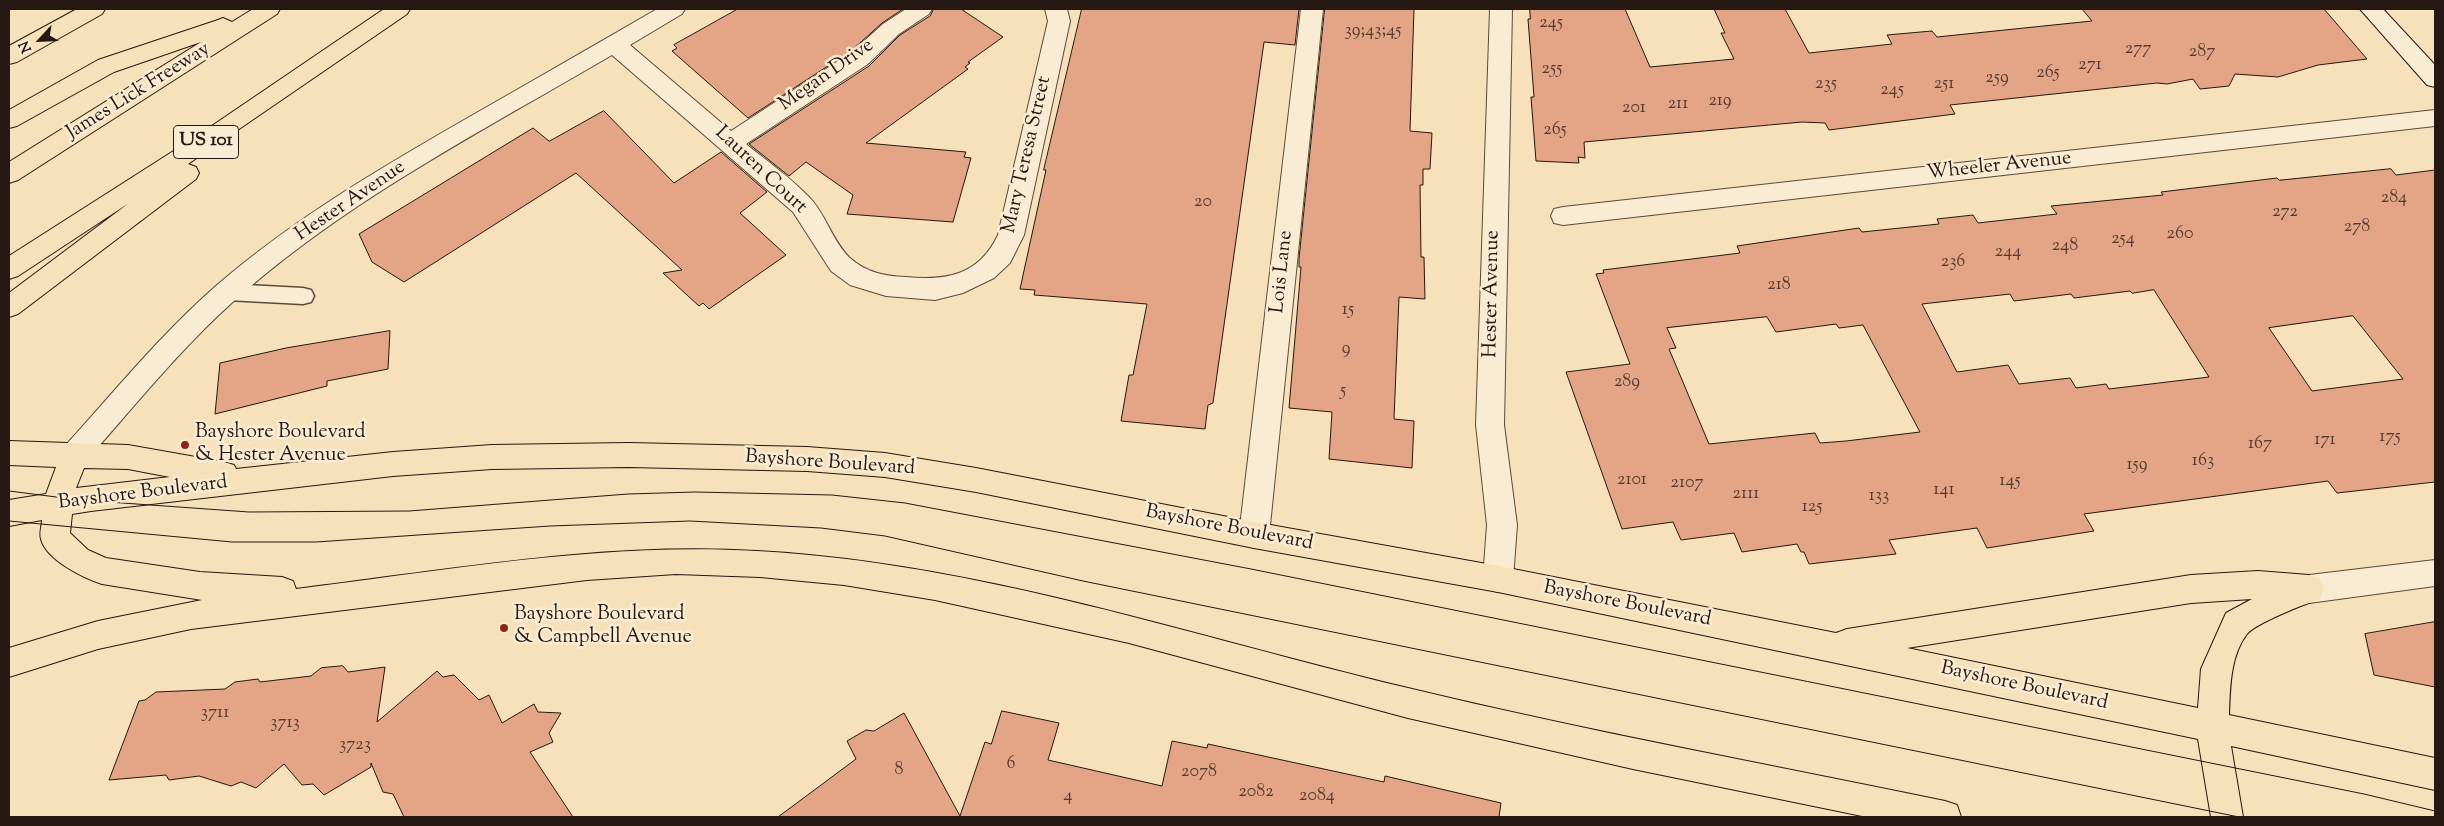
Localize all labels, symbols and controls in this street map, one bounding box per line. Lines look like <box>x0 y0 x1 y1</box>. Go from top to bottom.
house number: 245 <box>1539 13 1563 35</box>
north arrow <box>15 15 65 65</box>
house number: 39;43;45 <box>1345 21 1401 43</box>
street label: Megan Drive <box>775 34 879 118</box>
text: N <box>15 37 38 56</box>
street label: James Lick Freeway <box>63 38 215 146</box>
house number: 277 <box>2125 39 2151 61</box>
house number: 287 <box>2189 42 2215 64</box>
house number: 271 <box>2078 55 2102 77</box>
house number: 255 <box>1542 59 1562 81</box>
house number: 265 <box>2036 63 2060 85</box>
house number: 259 <box>1985 68 2009 90</box>
street label: Mary Teresa Street <box>998 74 1058 236</box>
house number: 235 <box>1815 74 1837 96</box>
house number: 251 <box>1934 74 1954 96</box>
house number: 245 <box>1880 80 1904 102</box>
house number: 219 <box>1708 91 1732 113</box>
house number: 211 <box>1668 94 1688 116</box>
house number: 201 <box>1622 98 1646 120</box>
house number: 265 <box>1543 120 1567 142</box>
street label: Lauren Court <box>709 122 811 220</box>
road number: US 101 <box>174 125 238 158</box>
street label: Wheeler Avenue <box>1925 147 2073 187</box>
street label: Hester Avenue <box>291 156 411 248</box>
house number: 284 <box>2381 188 2407 210</box>
house number: 20 <box>1194 192 1212 214</box>
house number: 272 <box>2272 202 2298 224</box>
house number: 278 <box>2344 217 2370 239</box>
house number: 260 <box>2167 224 2193 246</box>
street label: Lois Lane <box>1267 229 1299 315</box>
house number: 254 <box>2111 229 2135 251</box>
street label: Hester Avenue <box>1480 230 1506 358</box>
house number: 248 <box>2052 236 2078 258</box>
house number: 244 <box>1995 242 2021 264</box>
house number: 236 <box>1941 252 1965 274</box>
house number: 218 <box>1767 275 1791 297</box>
house number: 15 <box>1342 300 1354 322</box>
house number: 9 <box>1342 339 1350 361</box>
house number: 289 <box>1614 372 1640 394</box>
house number: 5 <box>1340 381 1346 403</box>
place label: Bayshore Boulevard & Hester Avenue <box>195 422 366 469</box>
house number: 175 <box>2379 427 2401 449</box>
house number: 171 <box>2314 430 2336 452</box>
house number: 167 <box>2248 434 2272 456</box>
marker: Bayshore Boulevard & Hester Avenue <box>179 439 191 451</box>
street label: Bayshore Boulevard <box>744 446 916 482</box>
house number: 163 <box>2192 451 2214 473</box>
house number: 159 <box>2126 455 2148 477</box>
house number: 2101 <box>1617 470 1647 492</box>
house number: 145 <box>1999 471 2021 493</box>
street label: Bayshore Boulevard <box>57 472 229 516</box>
house number: 2107 <box>1671 473 1703 495</box>
house number: 141 <box>1933 480 1955 502</box>
house number: 2111 <box>1733 484 1759 506</box>
house number: 133 <box>1869 486 1889 508</box>
house number: 125 <box>1802 497 1822 519</box>
street label: Bayshore Boulevard <box>1143 501 1315 557</box>
street label: Bayshore Boulevard <box>1541 577 1713 633</box>
place label: Bayshore Boulevard & Campbell Avenue <box>514 604 692 651</box>
marker: Bayshore Boulevard & Campbell Avenue <box>498 622 510 634</box>
street label: Bayshore Boulevard <box>1938 658 2110 716</box>
house number: 3711 <box>201 703 229 725</box>
house number: 3713 <box>270 713 300 735</box>
house number: 3723 <box>339 735 371 757</box>
house number: 6 <box>1007 754 1015 776</box>
house number: 8 <box>895 760 903 782</box>
house number: 2078 <box>1181 762 1217 784</box>
house number: 2082 <box>1238 782 1274 804</box>
house number: 4 <box>1063 786 1073 808</box>
house number: 2084 <box>1299 786 1335 808</box>

